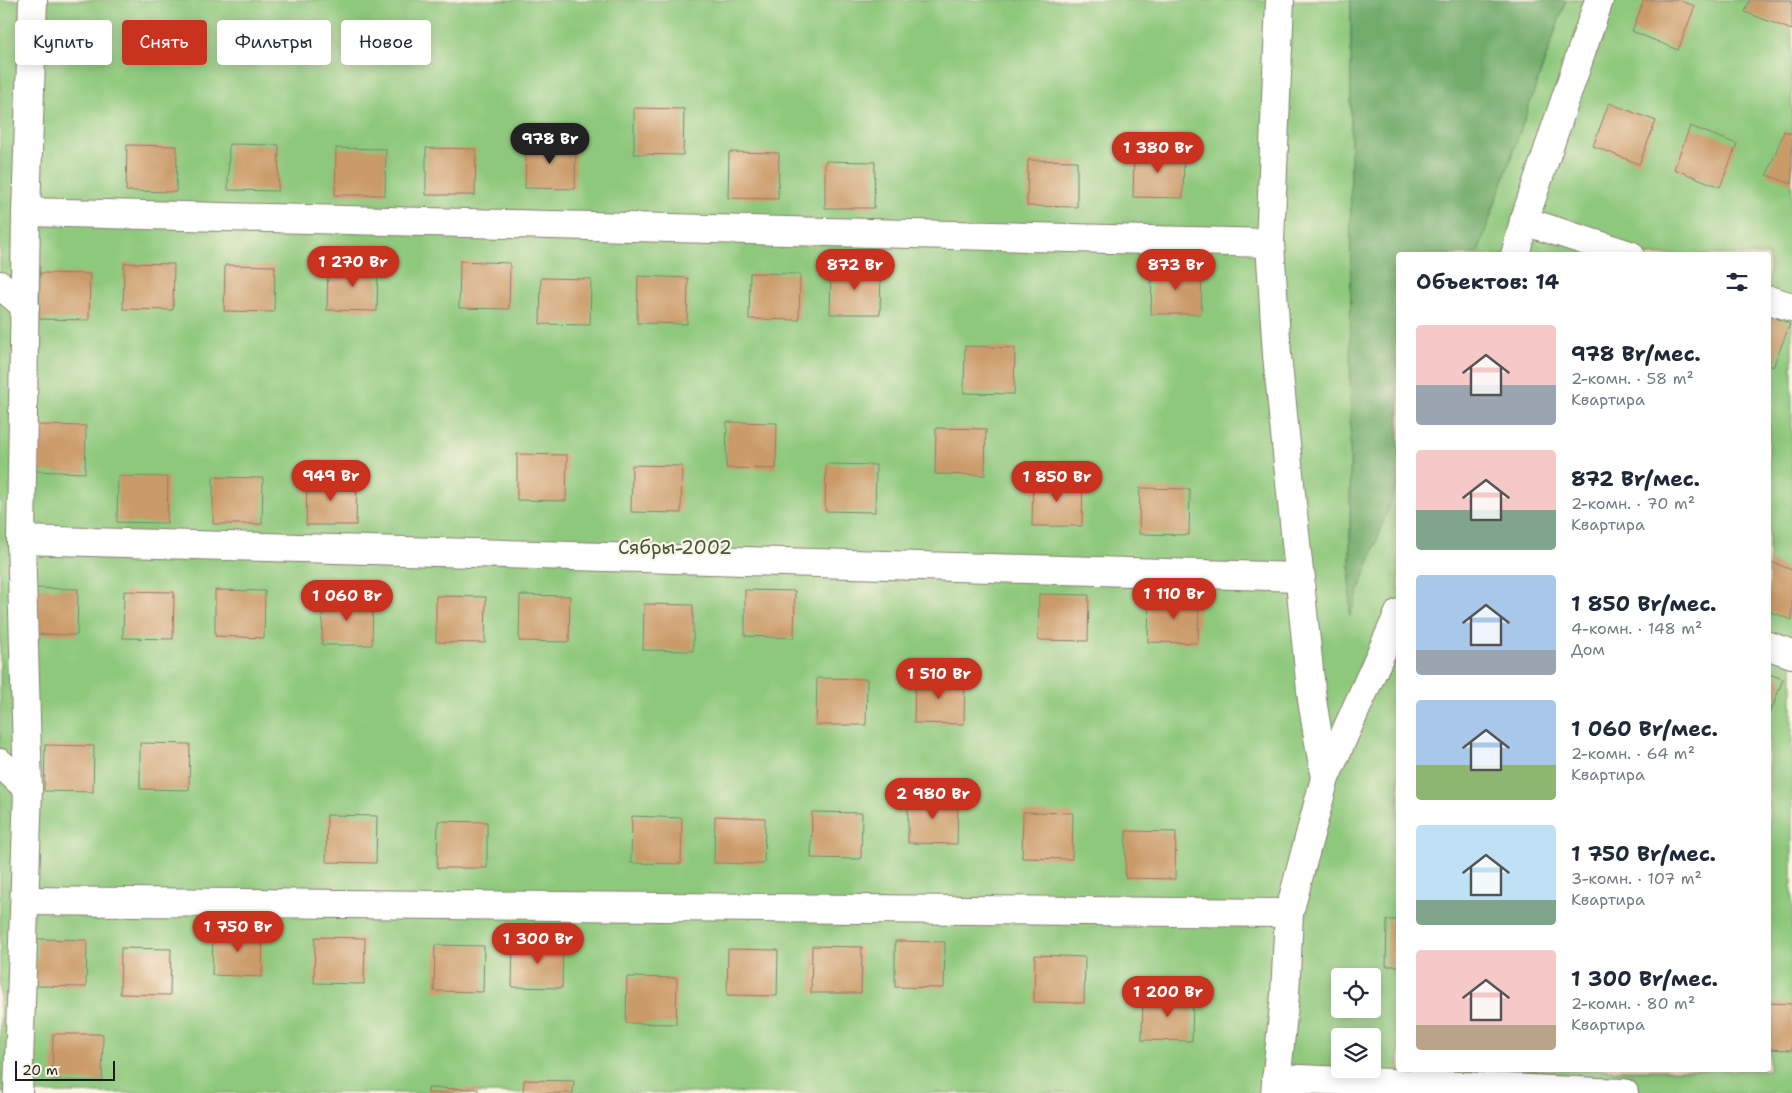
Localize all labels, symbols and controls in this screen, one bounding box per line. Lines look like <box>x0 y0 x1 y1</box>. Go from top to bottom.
chip: Купить <box>15 20 112 65</box>
chip: Снять <box>122 20 207 65</box>
chip: Фильтры <box>217 20 331 65</box>
chip: Новое <box>341 20 431 65</box>
pin: 978 Br <box>509 122 591 165</box>
text: 978 Br <box>521 128 579 149</box>
pin: 1 380 Br <box>1106 132 1210 174</box>
text: 1 380 Br <box>1123 137 1193 158</box>
pin: 1 270 Br <box>301 246 405 288</box>
pin: 872 Br <box>814 248 896 291</box>
pin: 873 Br <box>1135 248 1217 291</box>
text: 1 270 Br <box>318 251 388 272</box>
text: 872 Br <box>827 254 883 275</box>
text: 873 Br <box>1148 254 1204 275</box>
text: Объектов: 14 <box>1416 268 1559 296</box>
icon: filters <box>1723 268 1751 296</box>
text: 978 Br/мес. <box>1571 340 1701 368</box>
icon: home <box>1456 345 1516 405</box>
text: 2-комн. · 58 m² <box>1571 368 1694 389</box>
text: Квартира <box>1571 389 1645 410</box>
pin: 949 Br <box>290 460 372 502</box>
pin: 1 850 Br <box>1005 460 1109 503</box>
text: 949 Br <box>302 465 360 486</box>
text: 872 Br/мес. <box>1571 465 1700 493</box>
text: 1 850 Br <box>1022 466 1092 487</box>
icon: home <box>1456 470 1516 530</box>
text: 2-комн. · 70 m² <box>1571 493 1695 514</box>
text: Квартира <box>1571 514 1645 535</box>
park label: Сябры-2002 <box>618 535 732 560</box>
pin: 1 110 Br <box>1122 578 1226 620</box>
pin: 1 060 Br <box>295 580 399 622</box>
text: 1 110 Br <box>1143 583 1205 604</box>
text: 1 060 Br <box>312 585 382 606</box>
text: 1 850 Br/мес. <box>1571 590 1717 618</box>
icon: home <box>1456 595 1516 655</box>
text: 4-комн. · 148 m² <box>1571 618 1702 639</box>
text: Дом <box>1571 639 1605 660</box>
pin: 1 510 Br <box>887 658 991 700</box>
text: 1 510 Br <box>907 663 971 684</box>
text: 1 060 Br/мес. <box>1571 715 1718 743</box>
icon: home <box>1456 720 1516 780</box>
text: 2-комн. · 64 m² <box>1571 743 1695 764</box>
text: Квартира <box>1571 764 1645 785</box>
pin: 2 980 Br <box>881 778 985 820</box>
text: 2 980 Br <box>896 783 970 804</box>
text: 1 750 Br/мес. <box>1571 840 1716 868</box>
icon: home <box>1456 845 1516 905</box>
text: 3-комн. · 107 m² <box>1571 868 1702 889</box>
text: Квартира <box>1571 889 1645 910</box>
pin: 1 750 Br <box>186 910 290 953</box>
text: 1 750 Br <box>204 916 272 937</box>
pin: 1 300 Br <box>486 922 590 965</box>
text: 1 300 Br <box>503 928 573 949</box>
text: 1 300 Br/мес. <box>1571 965 1718 993</box>
map controls <box>1331 968 1381 1078</box>
button: locate <box>1331 968 1381 1018</box>
icon: home <box>1456 970 1516 1030</box>
pin: 1 200 Br <box>1116 976 1220 1018</box>
text: 1 200 Br <box>1133 981 1203 1002</box>
text: 2-комн. · 80 m² <box>1571 993 1695 1014</box>
text: Квартира <box>1571 1014 1645 1035</box>
button: layers <box>1331 1028 1381 1078</box>
scale bar <box>15 1058 115 1081</box>
text: 20 m <box>22 1061 58 1079</box>

